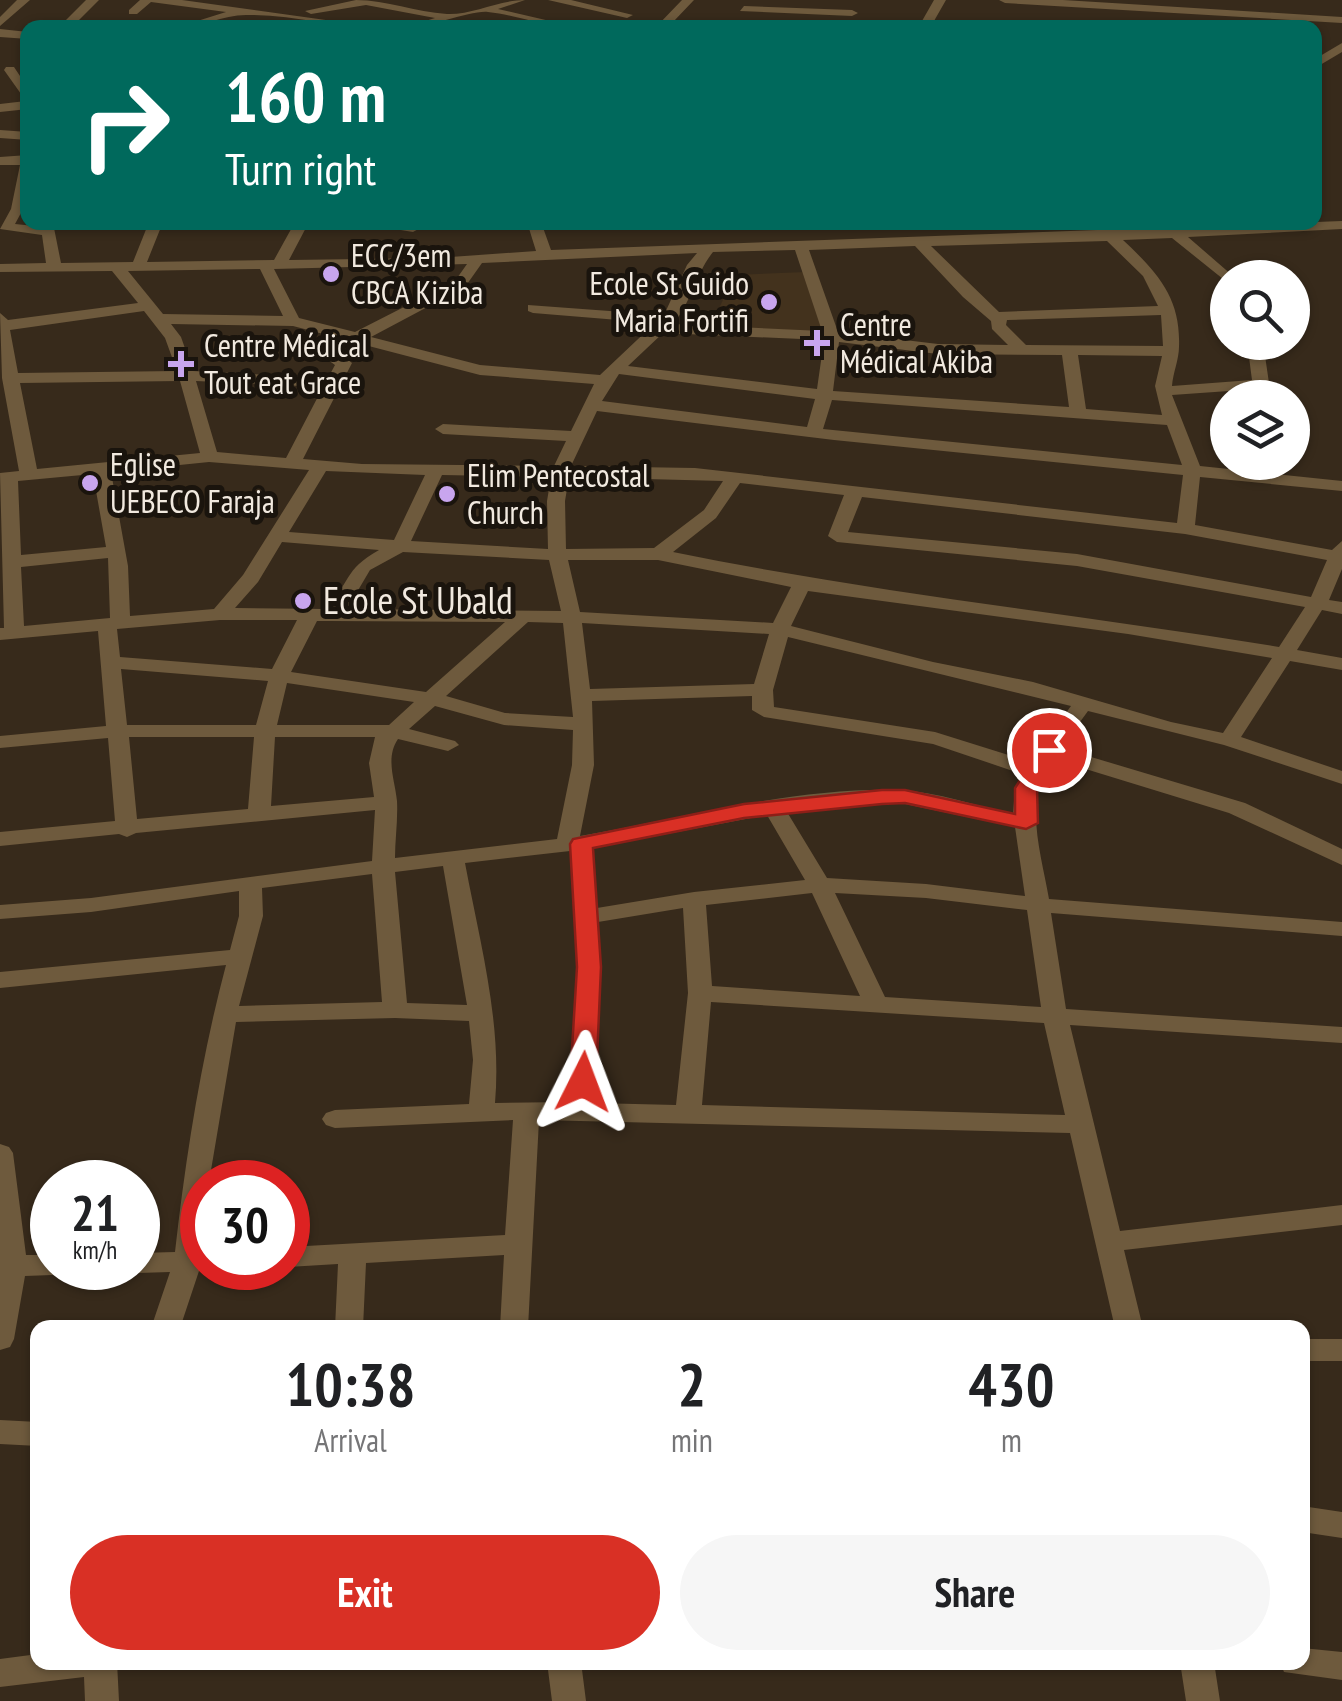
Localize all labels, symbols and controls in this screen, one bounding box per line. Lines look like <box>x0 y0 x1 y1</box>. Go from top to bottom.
text: 160 m <box>225 51 386 141</box>
icon: right <box>60 60 190 190</box>
text: Turn right <box>225 139 376 197</box>
place label: ECC/3em CBCA Kiziba <box>351 234 483 313</box>
map controls <box>1210 260 1310 480</box>
button: search <box>1210 260 1310 360</box>
place label: Ecole St Guido Maria Fortifi <box>590 262 749 341</box>
marker: ECC/3em CBCA Kiziba <box>320 263 342 285</box>
marker: Ecole St Guido Maria Fortifi <box>758 291 780 313</box>
place label: Centre Médical Akiba <box>840 303 993 382</box>
place label: Centre Médical Tout eat Grace <box>204 324 369 403</box>
marker: Centre Médical Akiba <box>804 330 830 356</box>
marker: Centre Médical Tout eat Grace <box>168 351 194 377</box>
button: layers <box>1210 380 1310 480</box>
place label: Eglise UEBECO Faraja <box>110 443 275 522</box>
place label: Elim Pentecostal Church <box>467 454 650 533</box>
marker: Eglise UEBECO Faraja <box>79 472 101 494</box>
marker: Elim Pentecostal Church <box>436 483 458 505</box>
place label: Ecole St Ubald <box>323 575 513 624</box>
marker: Ecole St Ubald <box>292 590 314 612</box>
pin <box>1007 708 1092 793</box>
icon: arrive <box>1022 723 1077 778</box>
position arrow <box>531 1030 635 1134</box>
speed limit sign: 30 <box>180 1160 310 1290</box>
text: 21 <box>71 1180 119 1245</box>
text: km/h <box>73 1234 117 1266</box>
text: 10:38 <box>286 1345 415 1423</box>
text: 2 <box>678 1345 706 1423</box>
text: 430 <box>968 1345 1054 1423</box>
text: Arrival <box>314 1419 387 1461</box>
text: min <box>671 1419 713 1461</box>
text: m <box>1001 1419 1022 1461</box>
button: Exit <box>70 1535 660 1650</box>
button: Share <box>680 1535 1270 1650</box>

